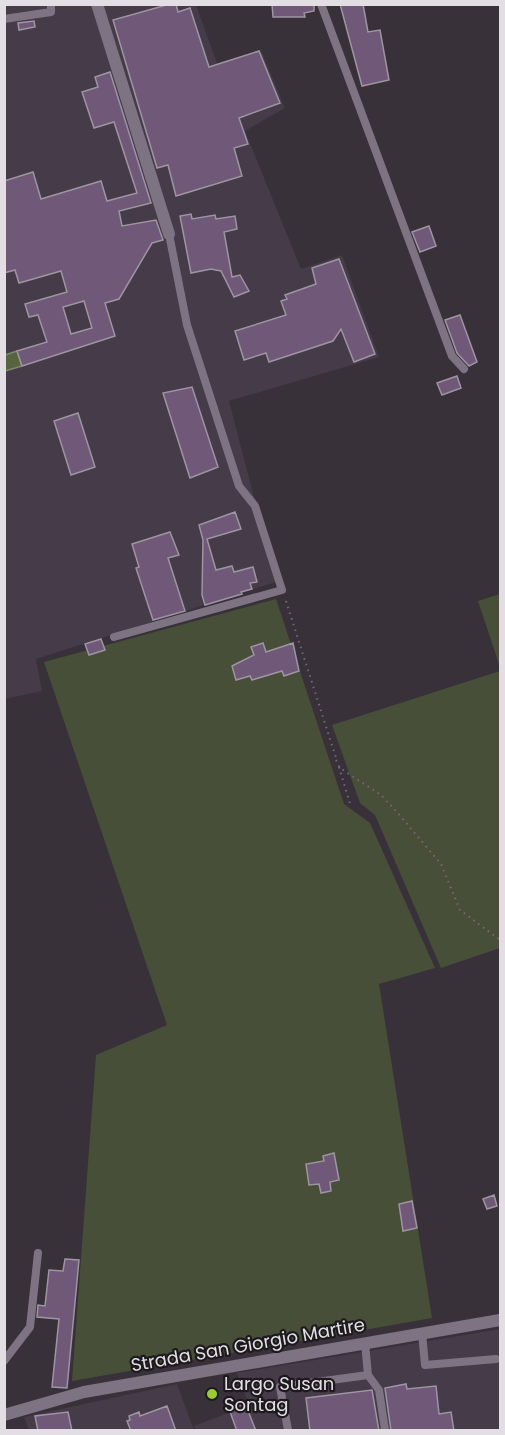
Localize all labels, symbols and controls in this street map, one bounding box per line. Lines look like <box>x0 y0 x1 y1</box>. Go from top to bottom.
street label: Strada San Giorgio Martire <box>129 1312 367 1377</box>
place label: Largo Susan Sontag <box>224 1371 334 1417</box>
marker: Largo Susan Sontag <box>205 1387 219 1401</box>

